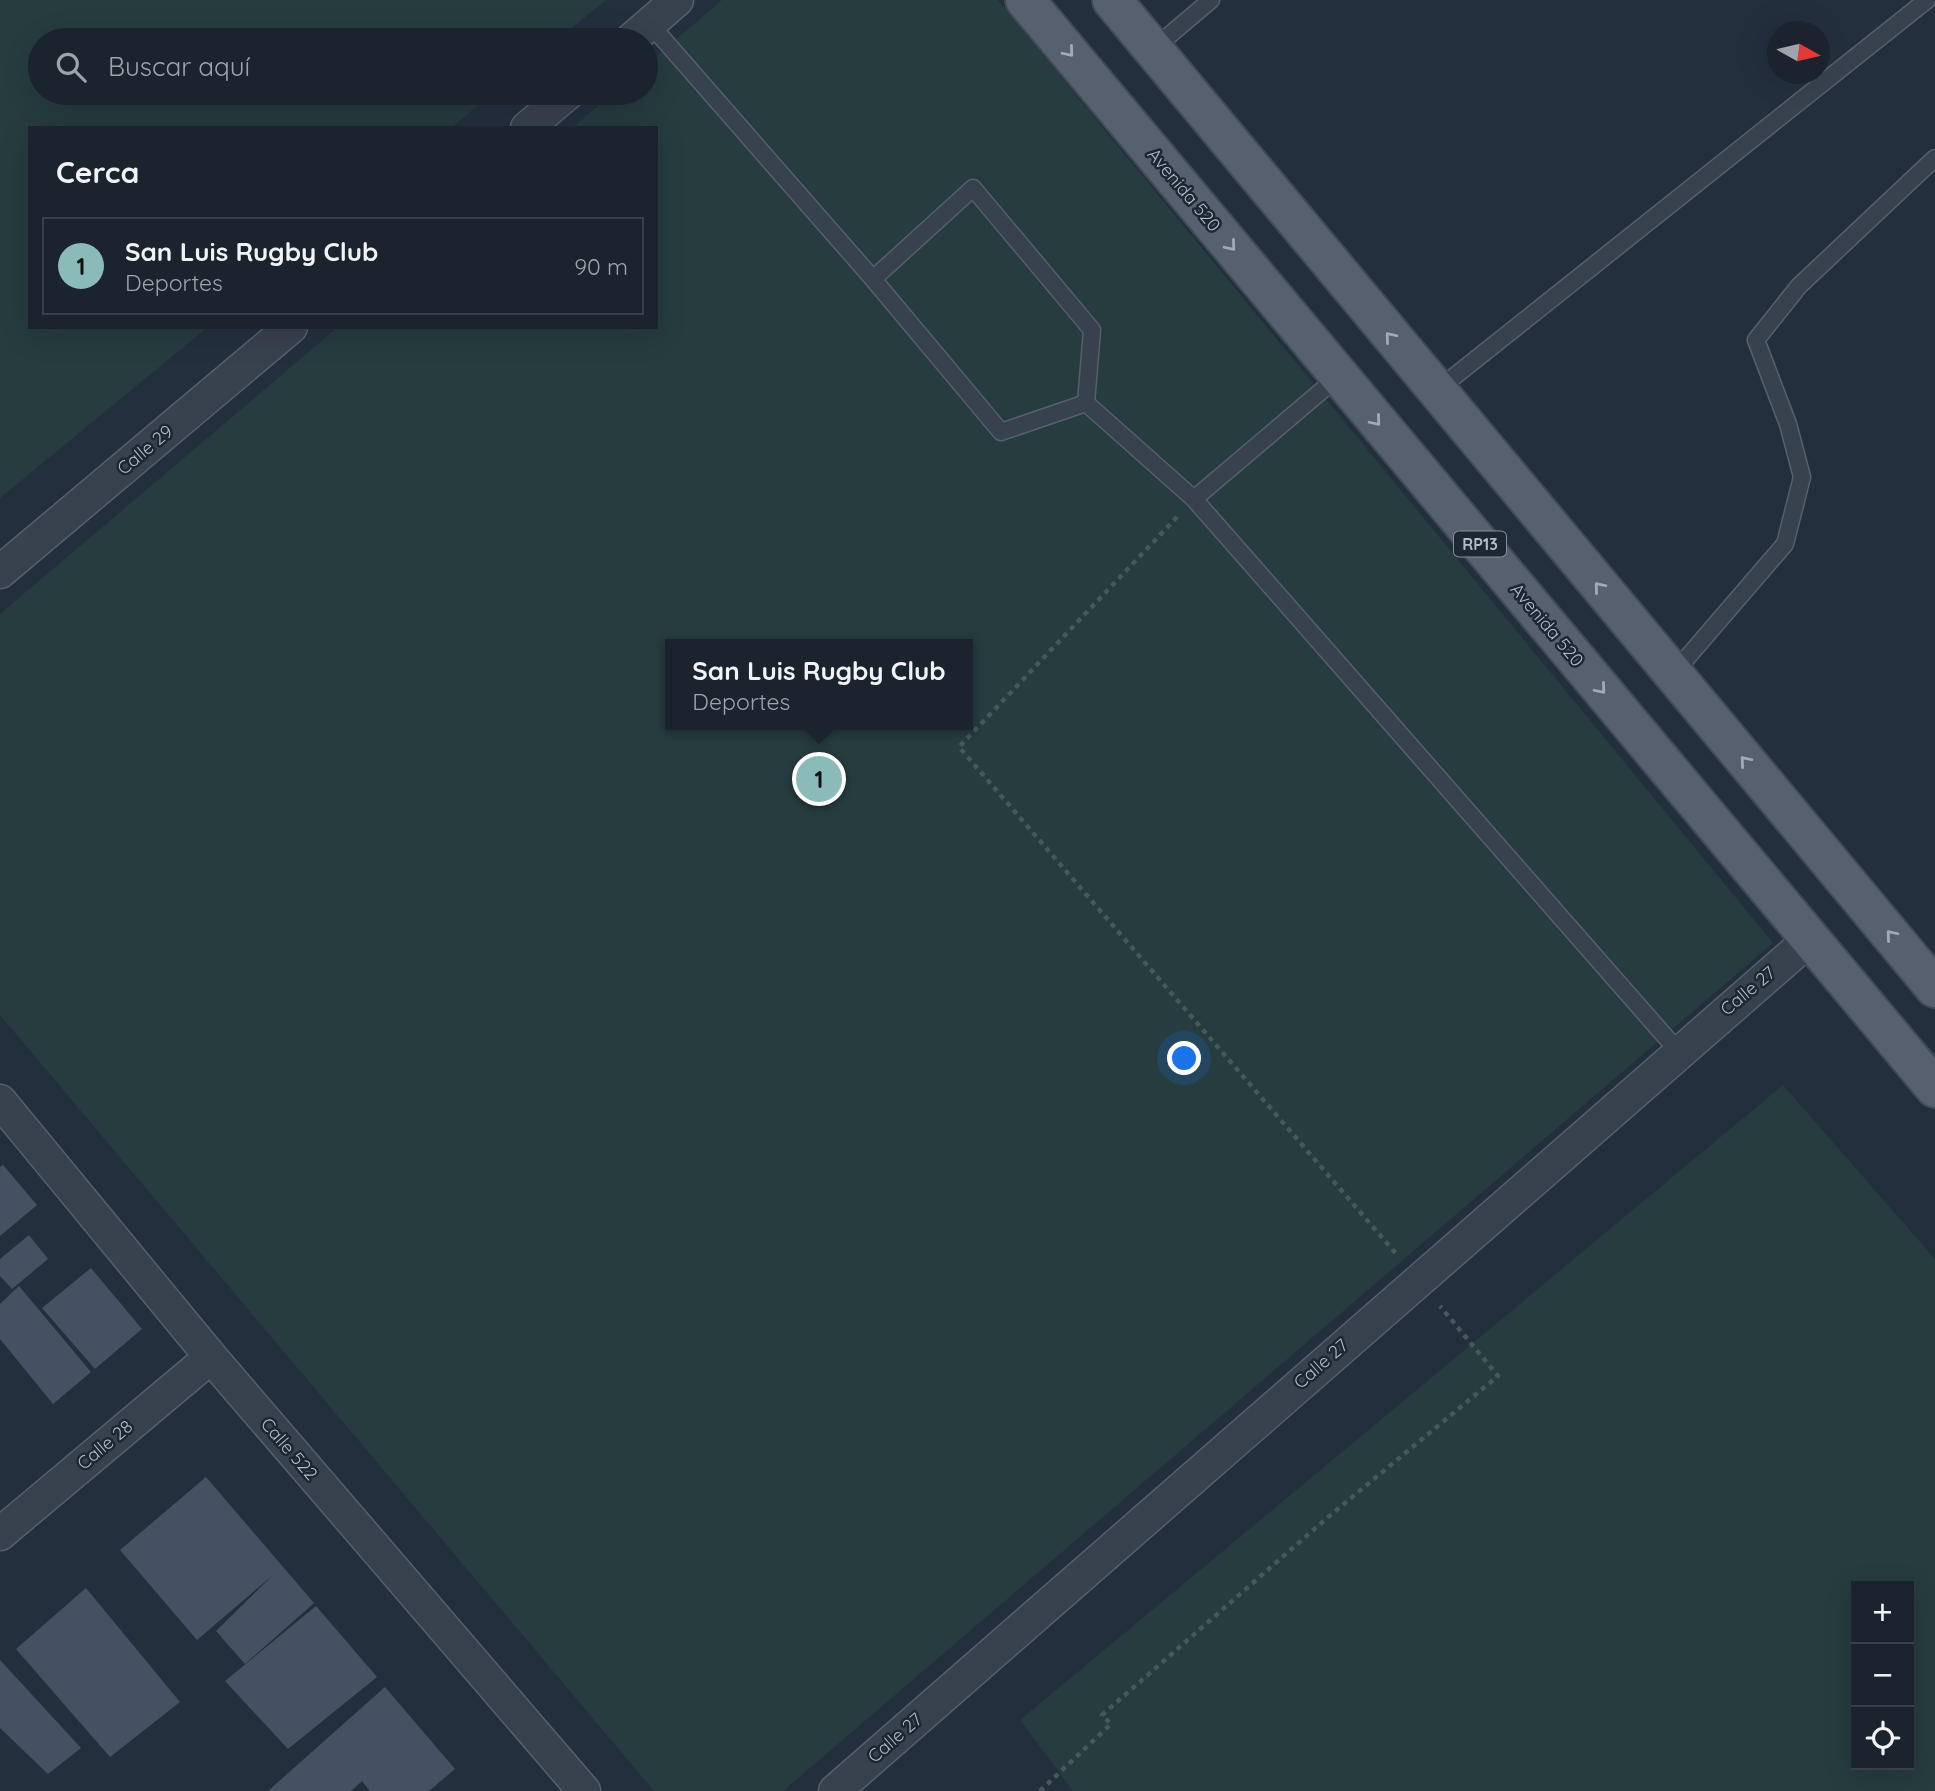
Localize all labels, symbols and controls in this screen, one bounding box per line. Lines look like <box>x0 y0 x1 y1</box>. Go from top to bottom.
north arrow <box>1767 21 1830 84</box>
search box <box>28 28 658 105</box>
one-way arrow <box>1061 44 1073 57</box>
icon: search <box>52 48 90 86</box>
text: Buscar aquí <box>108 50 250 83</box>
street label: Avenida 520 <box>1143 143 1226 236</box>
text: Cerca <box>56 153 139 191</box>
text: San Luis Rugby Club <box>125 235 378 268</box>
one-way arrow <box>1222 238 1235 250</box>
text: 1 <box>77 252 85 281</box>
text: 90 m <box>574 252 628 281</box>
text: Deportes <box>125 268 223 297</box>
one-way arrow <box>1386 332 1398 345</box>
one-way arrow <box>1368 412 1380 425</box>
street label: Calle 29 <box>112 420 177 480</box>
road number: RP13 <box>1454 531 1506 556</box>
street label: Avenida 520 <box>1506 578 1589 671</box>
one-way arrow <box>1595 582 1607 595</box>
popup <box>665 639 973 730</box>
text: San Luis Rugby Club <box>692 654 946 687</box>
one-way arrow <box>1593 681 1605 694</box>
text: Deportes <box>692 687 790 716</box>
pin: 1 <box>796 753 842 805</box>
one-way arrow <box>1741 756 1753 769</box>
one-way arrow <box>1887 931 1899 944</box>
street label: Calle 27 <box>1715 961 1780 1020</box>
your location <box>1167 1041 1201 1075</box>
street label: Calle 27 <box>1289 1334 1353 1394</box>
street label: Calle 522 <box>256 1413 323 1485</box>
street label: Calle 28 <box>72 1415 137 1474</box>
map controls <box>1851 1581 1914 1770</box>
button: + <box>1851 1581 1914 1644</box>
button: − <box>1851 1644 1914 1707</box>
button: locate <box>1851 1707 1914 1770</box>
street label: Calle 27 <box>863 1708 927 1768</box>

